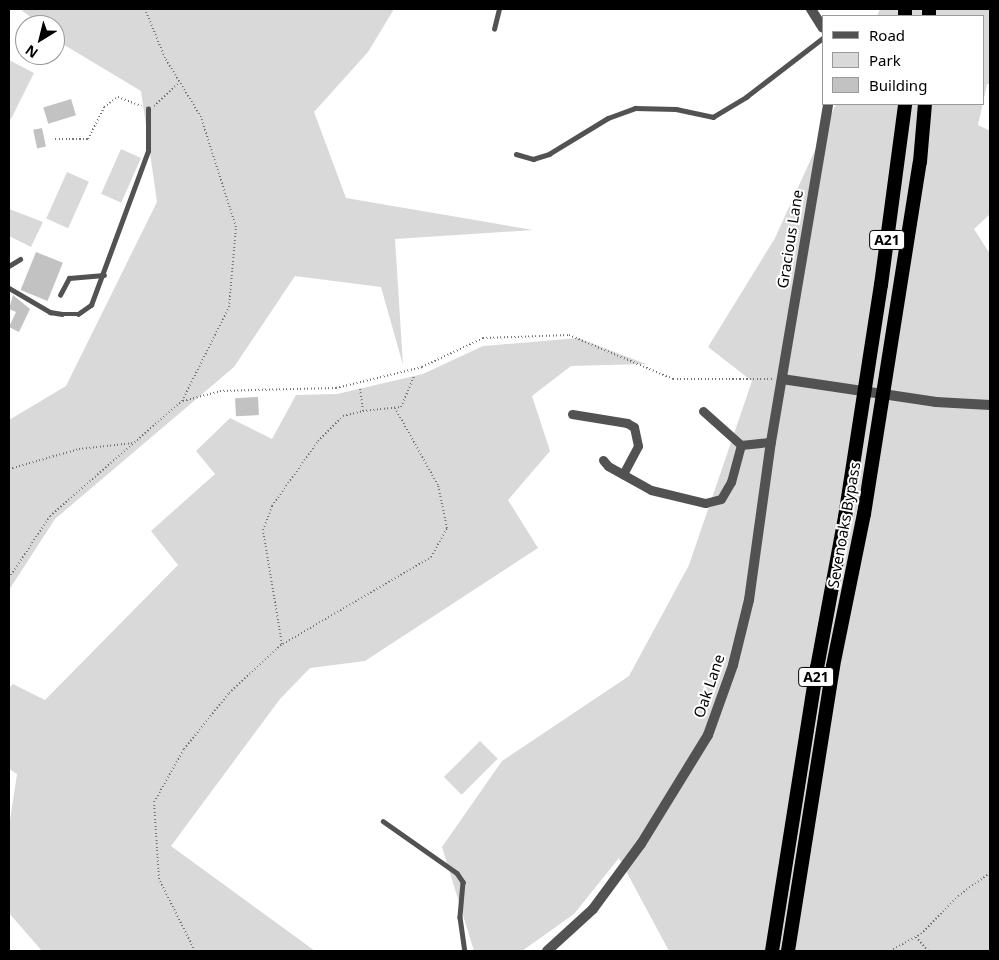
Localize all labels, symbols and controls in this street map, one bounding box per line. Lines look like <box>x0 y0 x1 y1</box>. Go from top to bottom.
north arrow <box>15 15 65 65</box>
legend <box>822 15 984 105</box>
text: Road <box>869 25 905 45</box>
text: N <box>21 41 42 63</box>
text: Park <box>869 50 901 70</box>
text: Building <box>869 75 927 95</box>
street label: Gracious Lane <box>773 188 807 290</box>
road number: A21 <box>868 228 906 252</box>
street label: Sevenoaks Bypass <box>824 461 864 589</box>
street label: Oak Lane <box>690 652 728 720</box>
road number: A21 <box>797 666 835 689</box>

